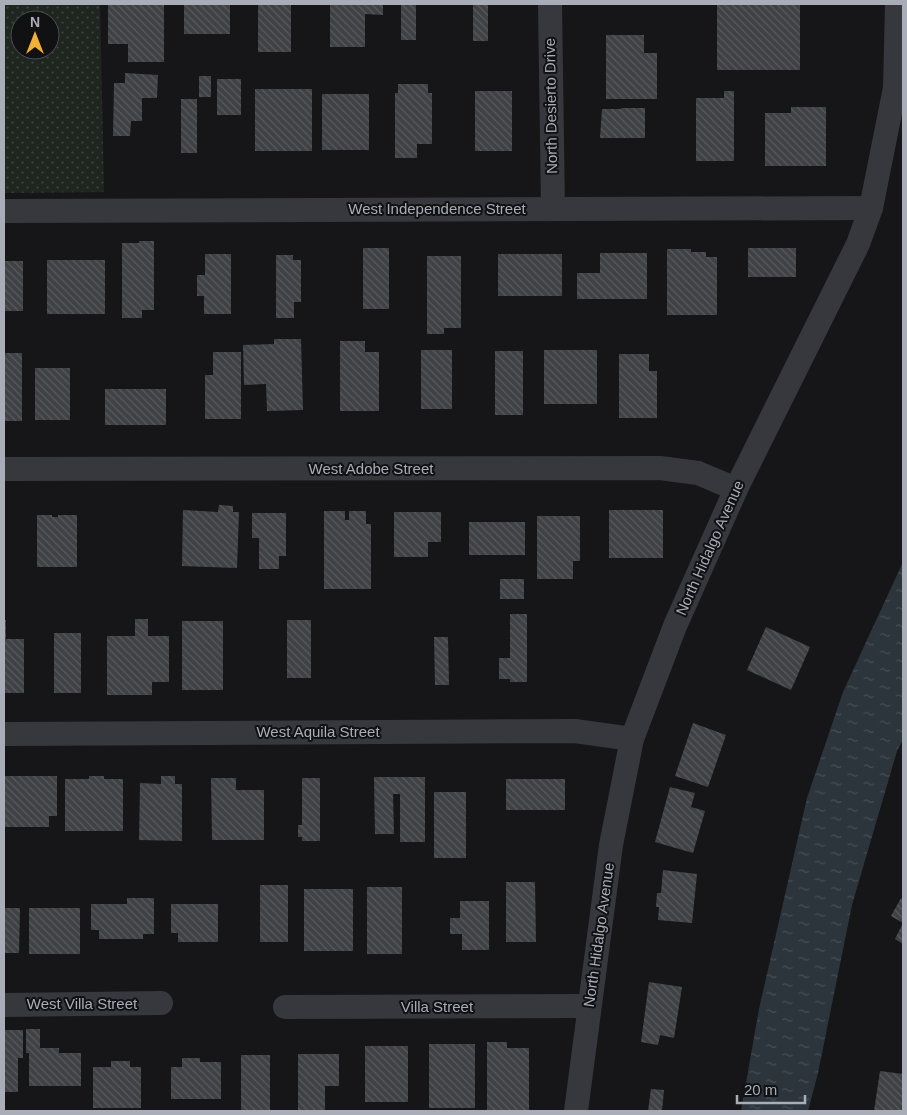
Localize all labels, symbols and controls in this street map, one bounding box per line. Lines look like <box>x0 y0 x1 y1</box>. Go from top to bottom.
north arrow <box>10 10 60 60</box>
text: N <box>30 14 40 30</box>
street label: North Desierto Drive <box>541 38 560 174</box>
street label: West Independence Street <box>348 200 527 217</box>
street label: West Adobe Street <box>309 460 434 477</box>
street label: North Hidalgo Avenue <box>672 478 747 618</box>
street label: West Aquila Street <box>256 723 380 740</box>
street label: North Hidalgo Avenue <box>580 862 617 1008</box>
street label: West Villa Street <box>27 995 138 1012</box>
street label: Villa Street <box>401 998 474 1015</box>
scale bar <box>737 1072 804 1104</box>
text: 20 m <box>744 1081 777 1098</box>

